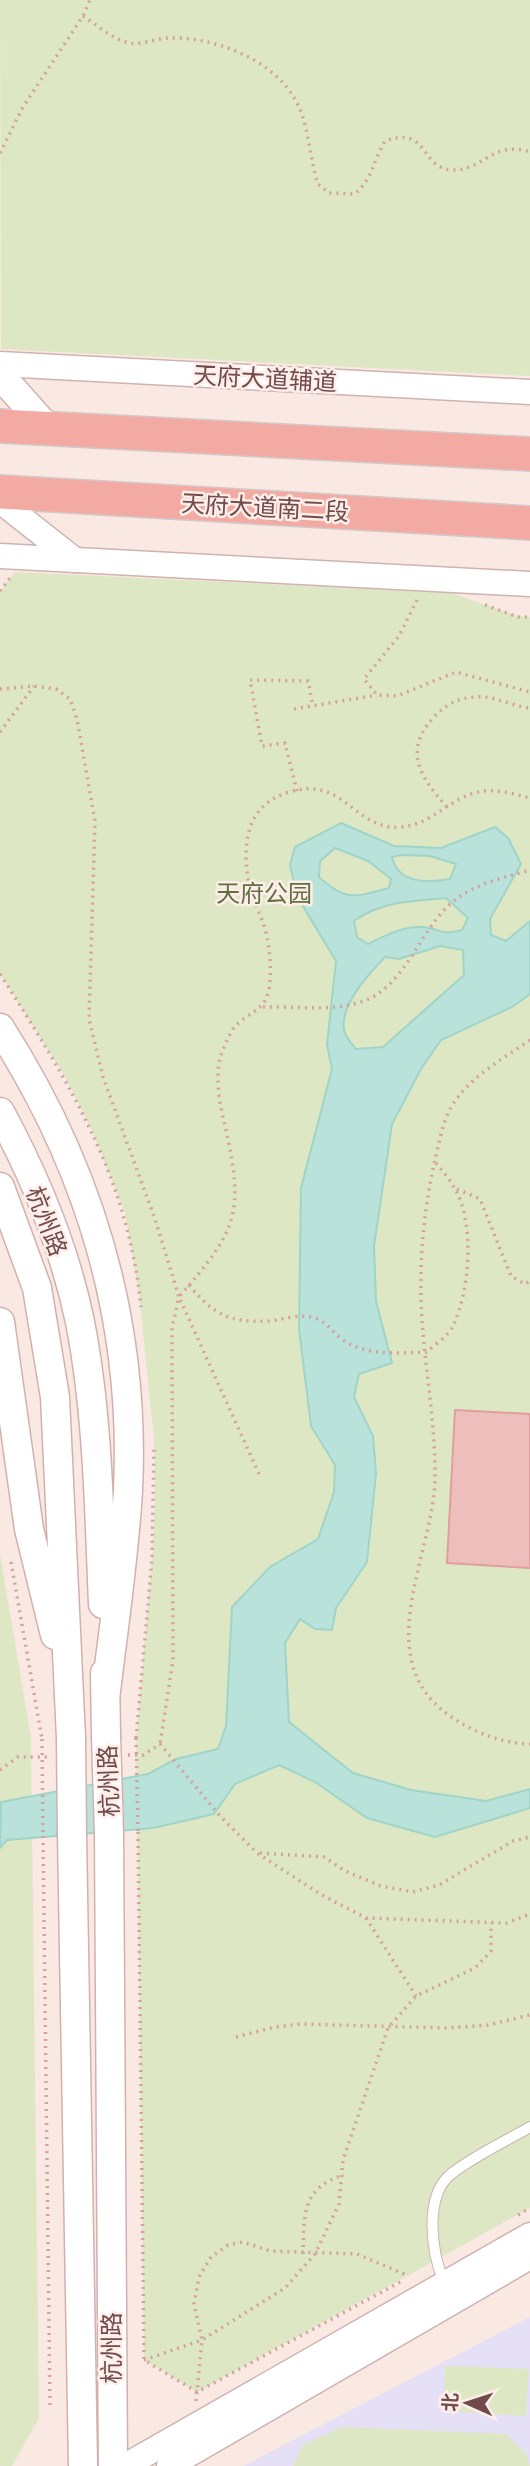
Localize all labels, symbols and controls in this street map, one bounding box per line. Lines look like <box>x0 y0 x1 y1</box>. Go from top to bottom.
street label: 天府大道辅道 <box>192 358 338 398</box>
street label: 天府大道南二段 <box>180 487 350 527</box>
park label: 天府公园 <box>216 877 312 909</box>
street label: 杭州路 <box>19 1182 75 1260</box>
street label: 杭州路 <box>91 1744 125 1818</box>
street label: 杭州路 <box>95 2312 127 2384</box>
north arrow <box>432 2368 502 2438</box>
text: 北 <box>438 2392 463 2412</box>

